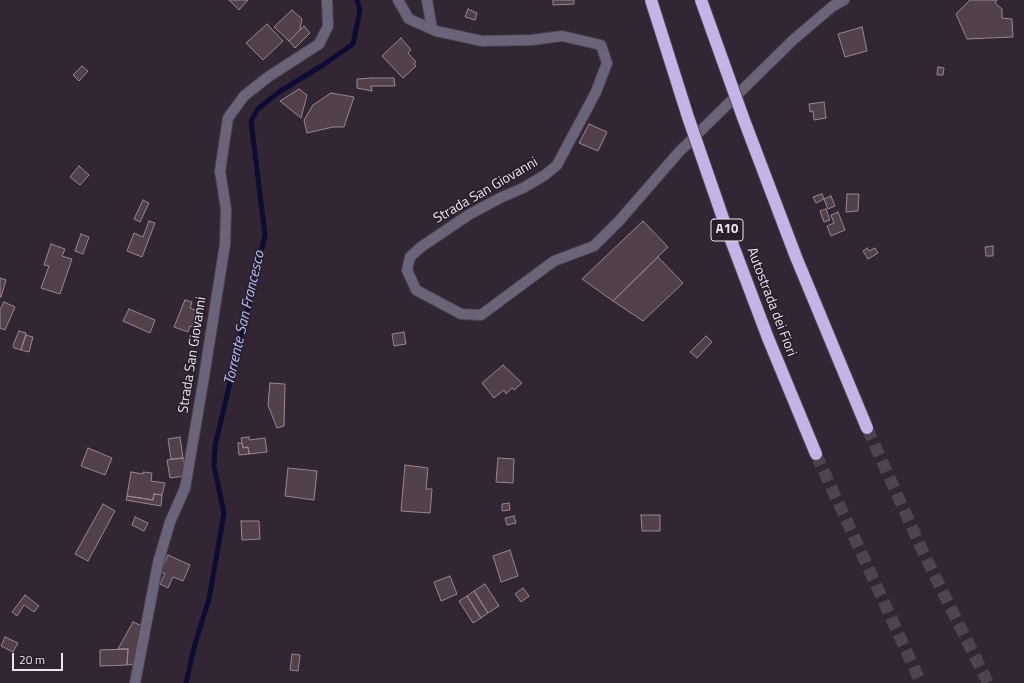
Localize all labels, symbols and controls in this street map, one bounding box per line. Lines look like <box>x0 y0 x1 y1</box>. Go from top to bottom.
street label: Strada San Giovanni <box>431 154 541 228</box>
road number: A10 <box>711 219 743 241</box>
street label: Autostrada dei Fiori <box>743 245 799 359</box>
water label: Torrente San Francesco <box>221 249 269 387</box>
street label: Strada San Giovanni <box>176 296 210 414</box>
scale bar <box>14 645 65 671</box>
text: 20 m <box>19 650 45 669</box>

